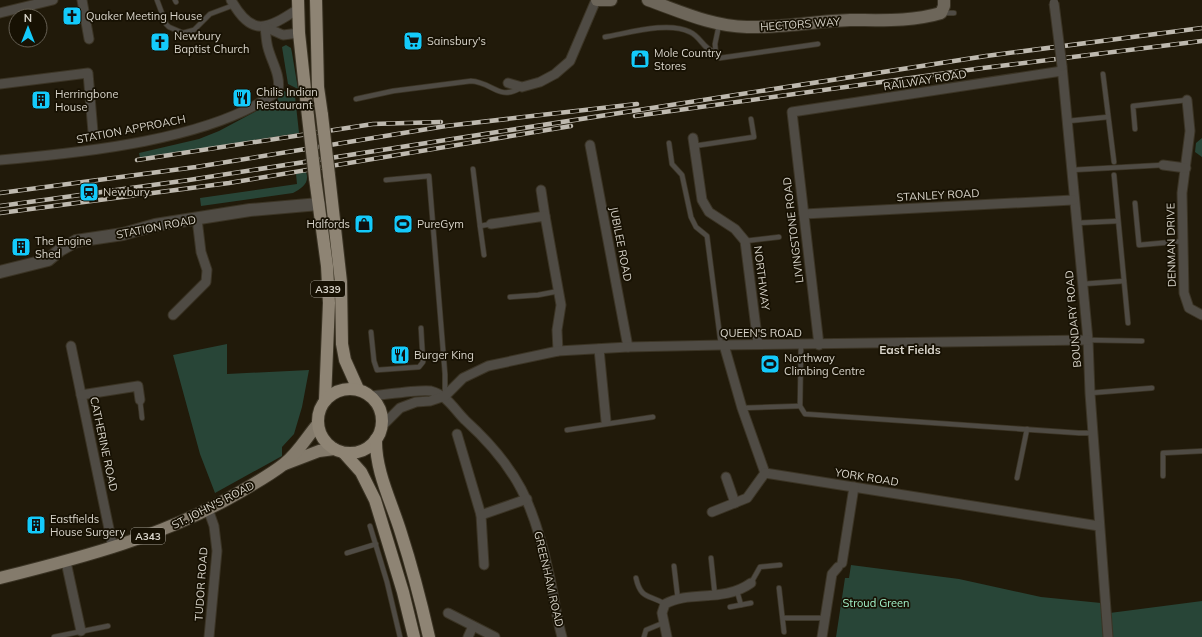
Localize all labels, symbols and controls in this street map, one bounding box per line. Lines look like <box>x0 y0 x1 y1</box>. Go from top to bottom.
church icon: Quaker Meeting House <box>61 5 83 27</box>
north arrow <box>8 8 48 48</box>
place label: Quaker Meeting House <box>86 9 202 23</box>
text: N <box>24 11 32 25</box>
street label: HECTORS WAY <box>760 14 841 34</box>
place label: Newbury Baptist Church <box>174 29 249 56</box>
supermarket icon: Sainsbury's <box>402 30 424 52</box>
church icon: Newbury Baptist Church <box>149 31 171 53</box>
place label: Sainsbury's <box>427 34 486 48</box>
place label: Mole Country Stores <box>654 46 722 73</box>
shop icon: Mole Country Stores <box>629 48 651 70</box>
street label: RAILWAY ROAD <box>882 67 968 93</box>
place label: Chilis Indian Restaurant <box>256 85 318 112</box>
place label: Herringbone House <box>55 87 118 114</box>
restaurant icon: Chilis Indian Restaurant <box>231 87 253 109</box>
building icon: Herringbone House <box>30 89 52 111</box>
street label: STATION APPROACH <box>75 112 187 146</box>
street label: LIVINGSTONE ROAD <box>780 176 806 284</box>
station icon: Newbury <box>78 181 100 203</box>
place label: Newbury <box>103 185 150 199</box>
street label: STANLEY ROAD <box>896 186 980 204</box>
street label: DENMAN DRIVE <box>1163 203 1179 287</box>
street label: JUBILEE ROAD <box>607 205 635 283</box>
street label: STATION ROAD <box>115 212 197 242</box>
shop icon: Halfords <box>353 213 375 235</box>
sports icon: PureGym <box>392 213 414 235</box>
place label: Halfords <box>307 217 350 231</box>
place label: PureGym <box>417 217 464 231</box>
place label: The Engine Shed <box>35 234 92 261</box>
building icon: The Engine Shed <box>10 236 32 258</box>
street label: NORTHWAY <box>751 245 773 311</box>
street label: BOUNDARY ROAD <box>1062 270 1084 368</box>
road number: A339 <box>311 281 345 297</box>
street label: QUEEN'S ROAD <box>720 326 802 340</box>
district label: East Fields <box>879 342 941 357</box>
restaurant icon: Burger King <box>389 344 411 366</box>
place label: Burger King <box>414 348 474 362</box>
place label: Northway Climbing Centre <box>784 351 865 378</box>
sports icon: Northway Climbing Centre <box>759 353 781 375</box>
street label: CATHERINE ROAD <box>87 395 121 493</box>
street label: YORK ROAD <box>833 465 900 489</box>
street label: ST. JOHN'S ROAD <box>169 478 257 532</box>
place label: Eastfields House Surgery <box>50 512 125 539</box>
building icon: Eastfields House Surgery <box>25 514 47 536</box>
road number: A343 <box>131 528 165 544</box>
street label: GREENHAM ROAD <box>531 530 567 628</box>
street label: TUDOR ROAD <box>191 547 211 621</box>
park label: Stroud Green <box>842 596 910 610</box>

